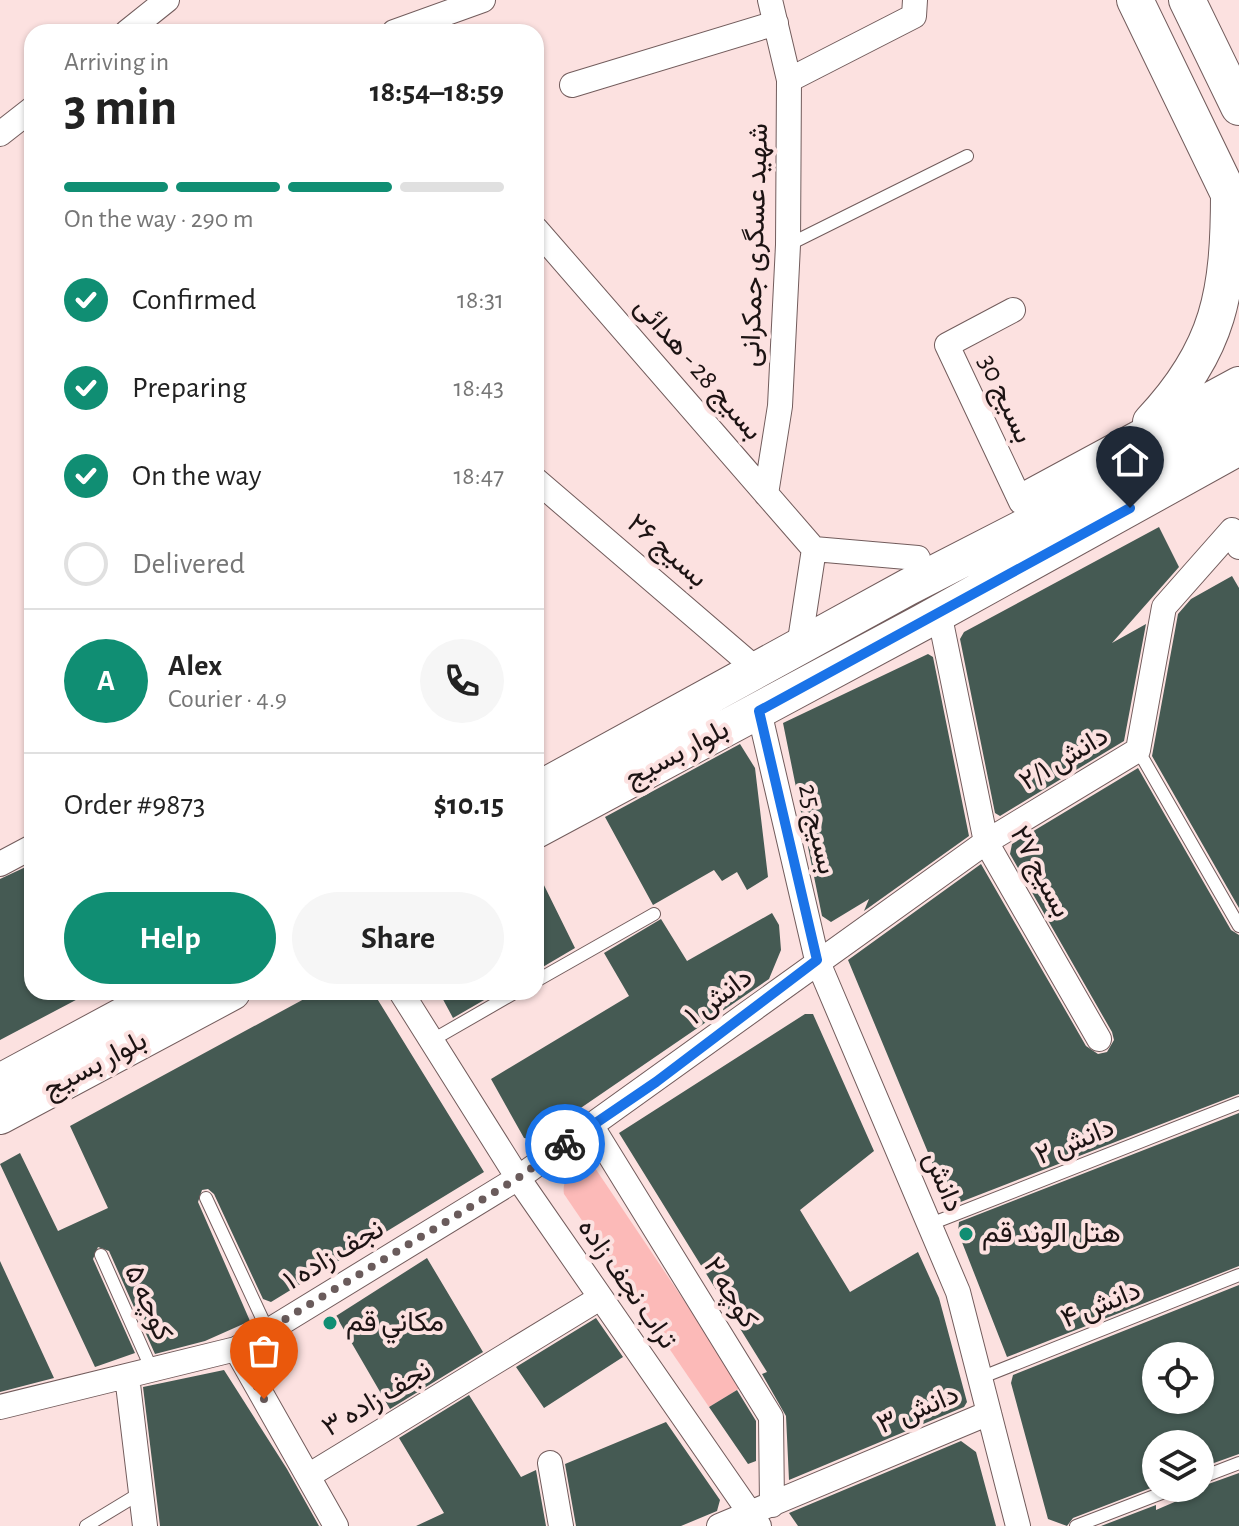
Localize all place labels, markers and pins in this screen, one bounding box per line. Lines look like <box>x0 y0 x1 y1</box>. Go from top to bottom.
pin <box>1096 426 1164 508</box>
place label: هتل الوند قم <box>982 1220 1121 1251</box>
marker: هتل الوند قم <box>957 1225 975 1243</box>
place label: مكاني قم <box>346 1309 444 1344</box>
marker: مكاني قم <box>321 1314 339 1332</box>
pin <box>230 1317 298 1399</box>

